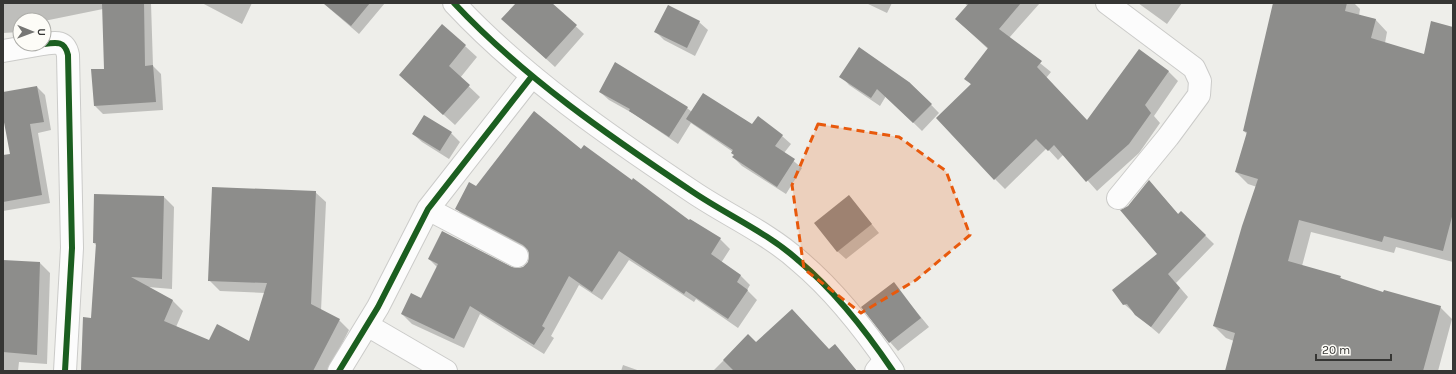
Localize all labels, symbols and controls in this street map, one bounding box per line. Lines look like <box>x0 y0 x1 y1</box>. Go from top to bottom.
north arrow <box>12 12 52 52</box>
text: U <box>35 28 48 36</box>
scale bar <box>1316 336 1391 362</box>
text: 20 m <box>1322 343 1350 357</box>

